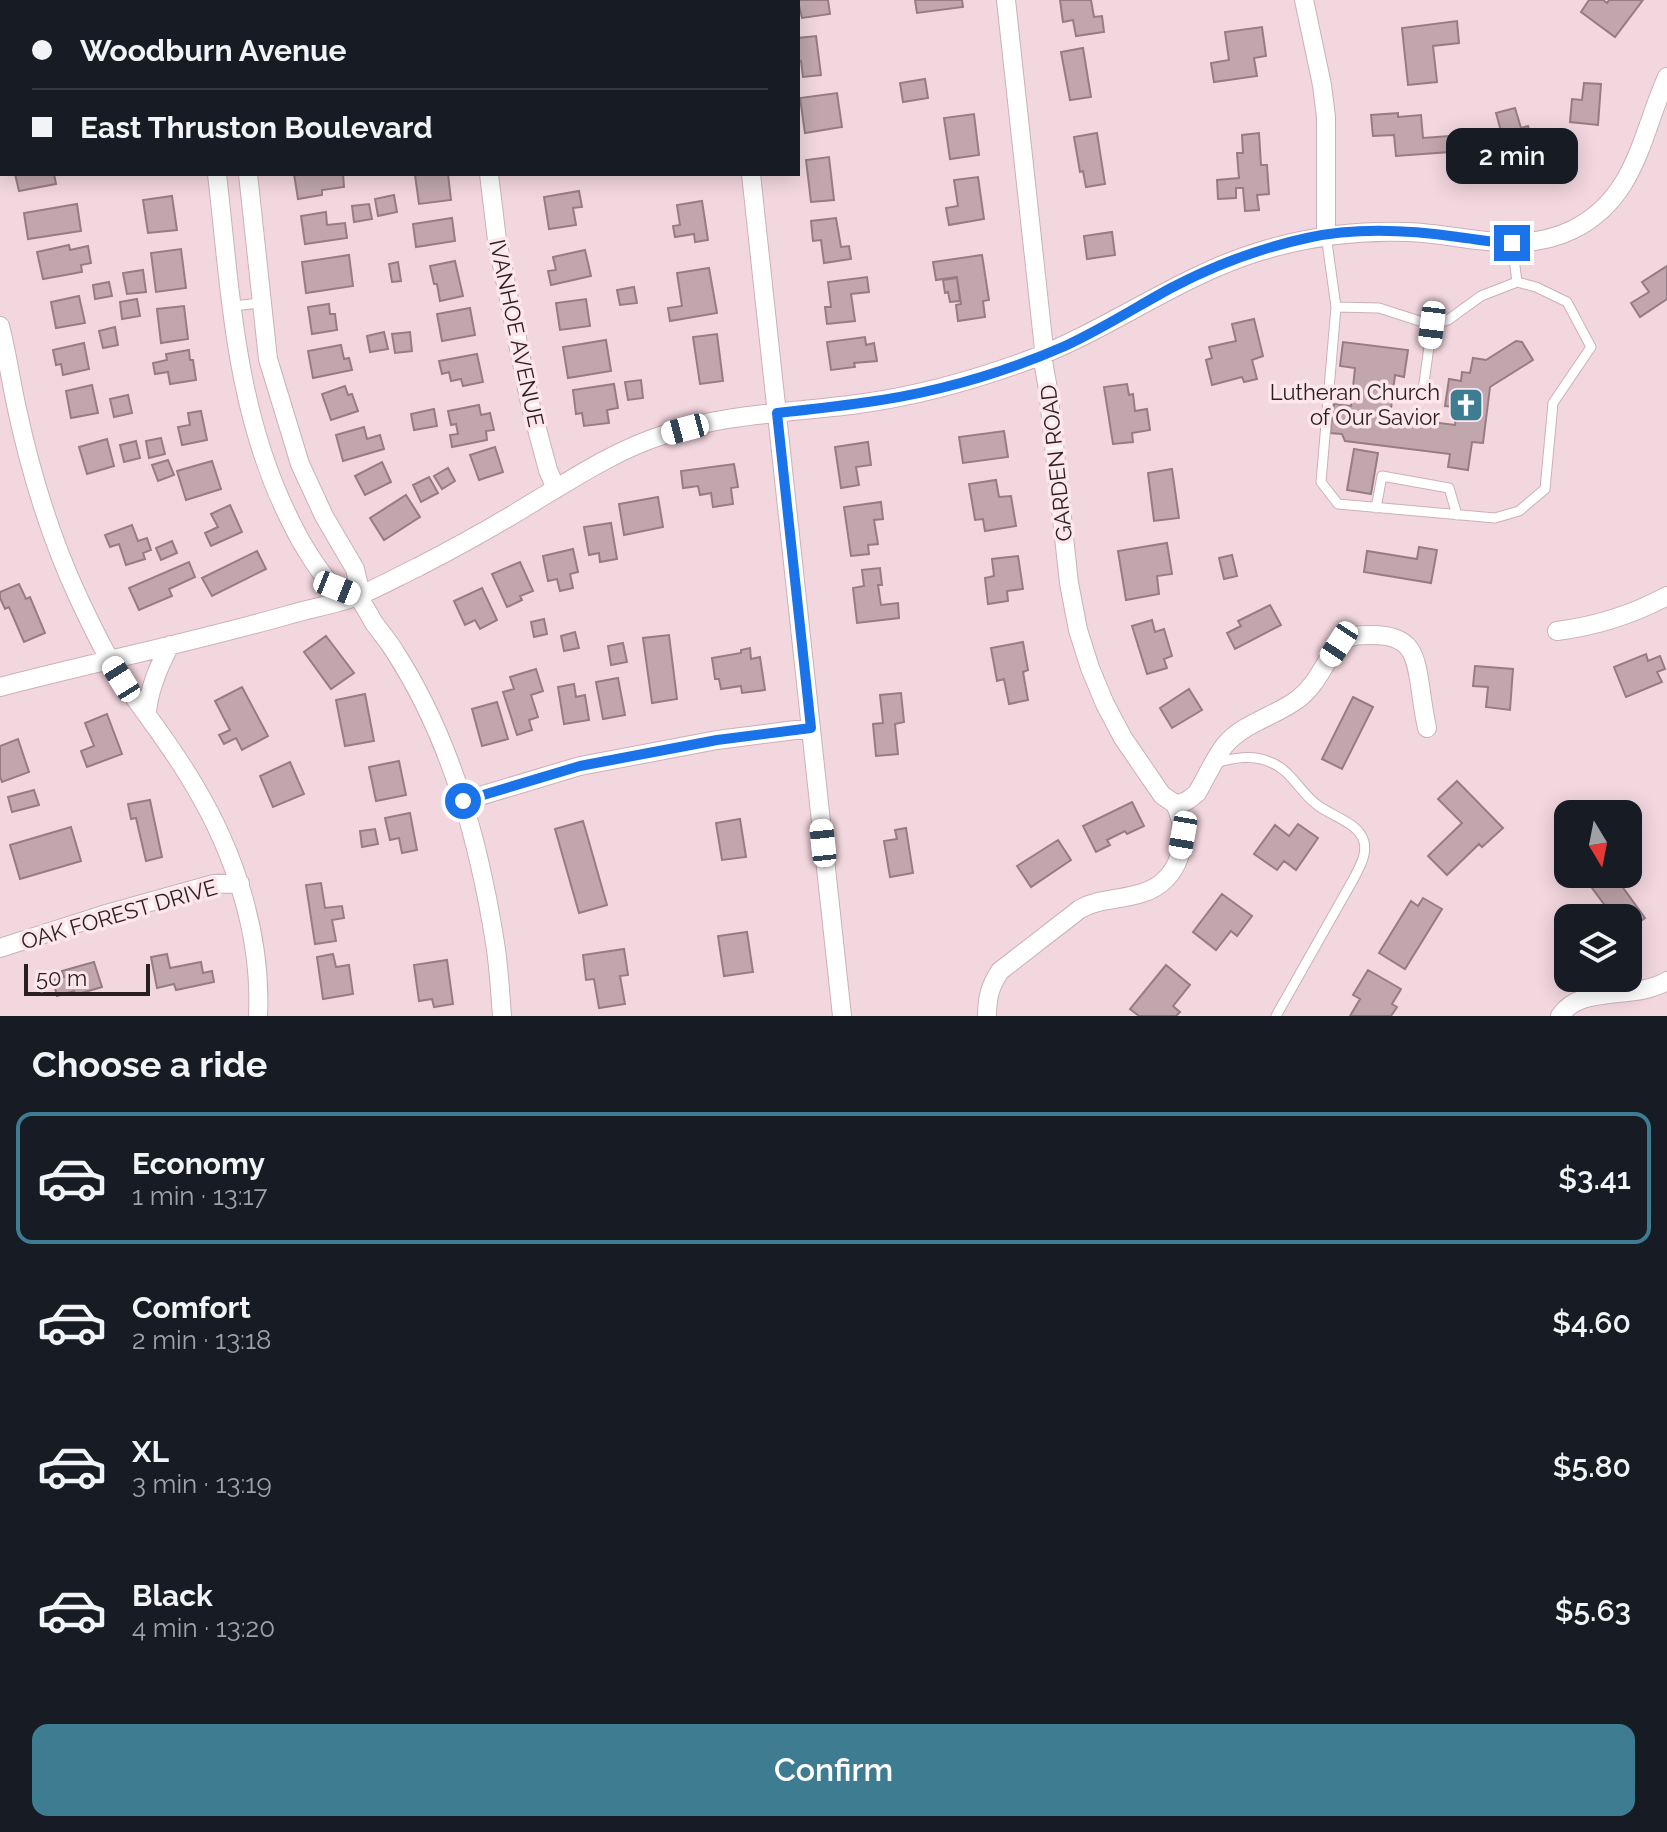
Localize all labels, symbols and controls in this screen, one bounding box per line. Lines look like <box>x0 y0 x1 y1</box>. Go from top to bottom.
text: Woodburn Avenue <box>80 33 347 68</box>
text: East Thruston Boulevard <box>80 110 433 145</box>
callout: 2 min <box>1446 127 1578 183</box>
text: 2 min <box>1479 141 1545 171</box>
route end <box>1494 225 1530 261</box>
street label: IVANHOE AVENUE <box>484 237 550 429</box>
car <box>1417 300 1447 350</box>
place label: Lutheran Church of Our Savior <box>1270 379 1440 430</box>
street label: GARDEN ROAD <box>1035 383 1077 543</box>
church icon: Lutheran Church of Our Savior <box>1447 386 1485 424</box>
car <box>659 411 711 447</box>
car <box>310 568 364 608</box>
car <box>1316 617 1362 671</box>
car <box>98 652 144 706</box>
route start <box>445 783 481 819</box>
north arrow <box>1554 800 1642 888</box>
map controls <box>1554 800 1642 992</box>
car <box>1167 809 1199 861</box>
car <box>809 818 837 868</box>
street label: OAK FOREST DRIVE <box>18 874 220 954</box>
button: layers <box>1554 904 1642 992</box>
scale bar <box>24 960 150 996</box>
text: 50 m <box>36 965 87 991</box>
text: Choose a ride <box>32 1043 267 1085</box>
icon: car <box>36 1142 108 1214</box>
text: Economy <box>132 1146 265 1181</box>
text: $3.41 <box>1558 1161 1631 1196</box>
text: 1 min · 13:17 <box>132 1181 267 1211</box>
icon: car <box>36 1286 108 1358</box>
text: Comfort <box>132 1290 251 1325</box>
text: $4.60 <box>1552 1305 1631 1340</box>
text: 2 min · 13:18 <box>132 1325 272 1355</box>
icon: car <box>36 1430 108 1502</box>
text: XL <box>132 1434 169 1469</box>
text: $5.80 <box>1553 1449 1631 1484</box>
text: 3 min · 13:19 <box>132 1469 272 1499</box>
icon: car <box>36 1574 108 1646</box>
text: Black <box>132 1578 213 1613</box>
text: $5.63 <box>1555 1593 1631 1628</box>
text: 4 min · 13:20 <box>132 1613 275 1643</box>
button: Confirm <box>32 1724 1635 1816</box>

